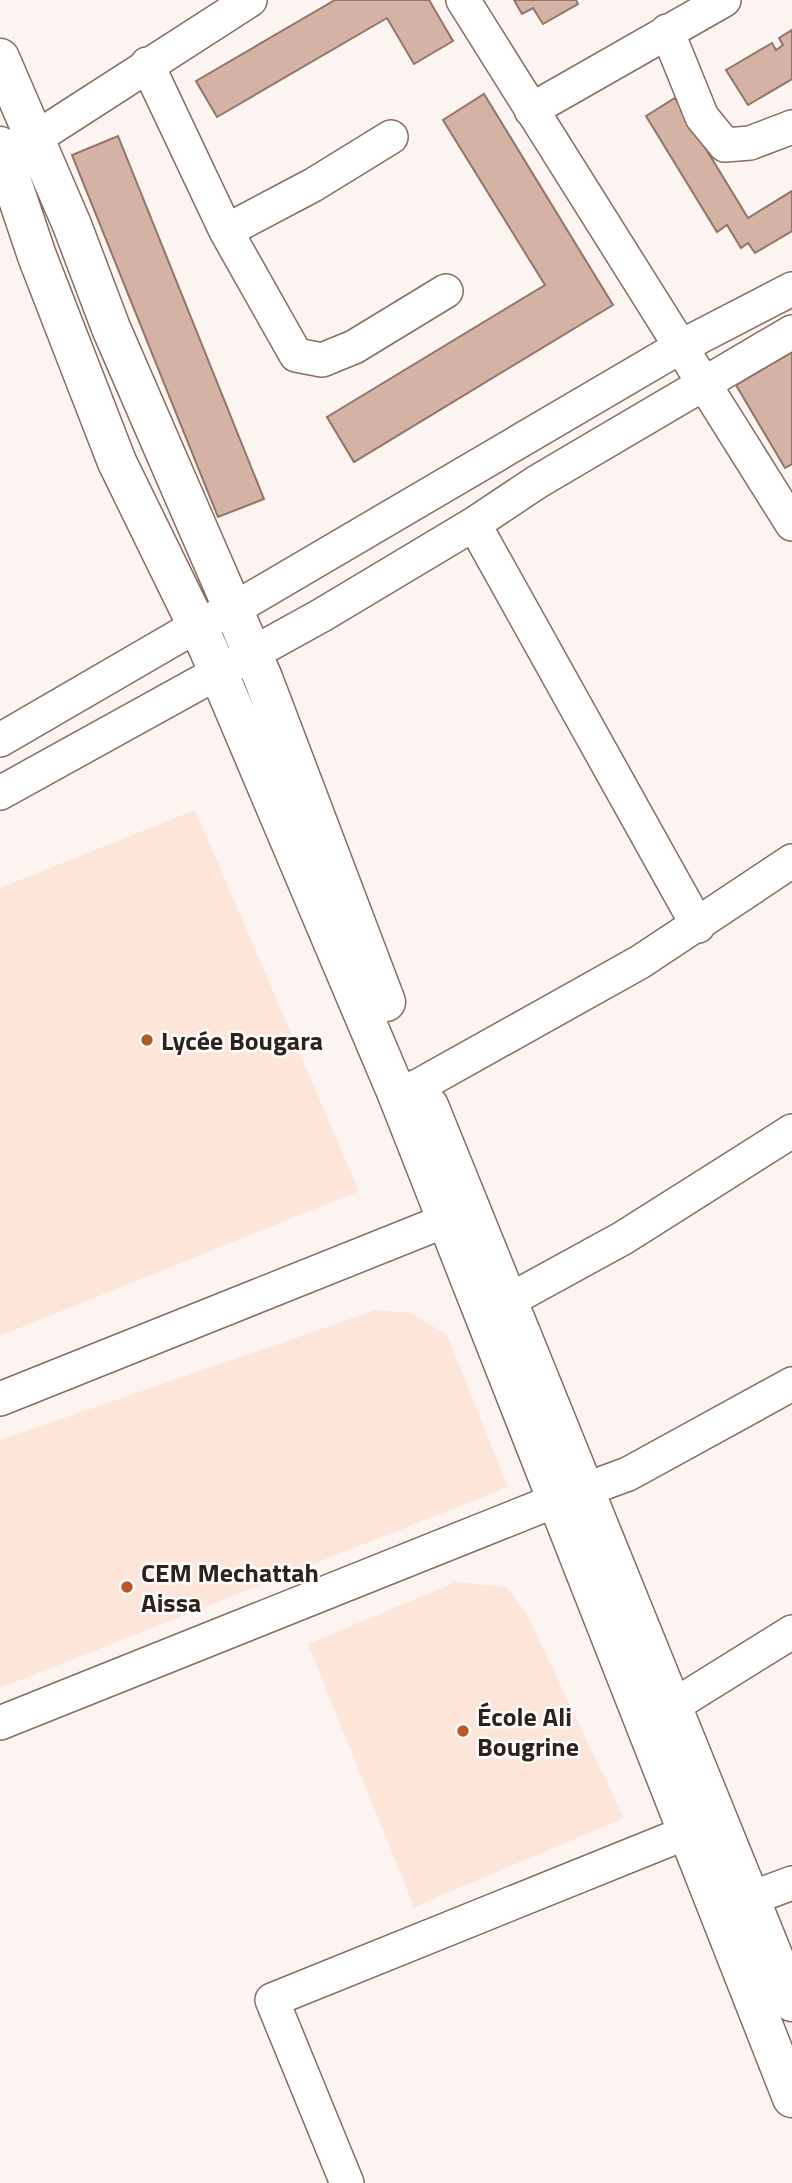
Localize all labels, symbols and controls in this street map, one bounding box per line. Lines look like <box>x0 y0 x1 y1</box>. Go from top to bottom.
place label: Lycée Bougara <box>161 1021 323 1060</box>
marker: Lycée Bougara <box>139 1032 155 1048</box>
place label: CEM Mechattah Aissa <box>141 1553 319 1622</box>
marker: CEM Mechattah Aissa <box>119 1579 135 1595</box>
place label: École Ali Bougrine <box>477 1697 579 1766</box>
marker: École Ali Bougrine <box>455 1723 471 1739</box>

